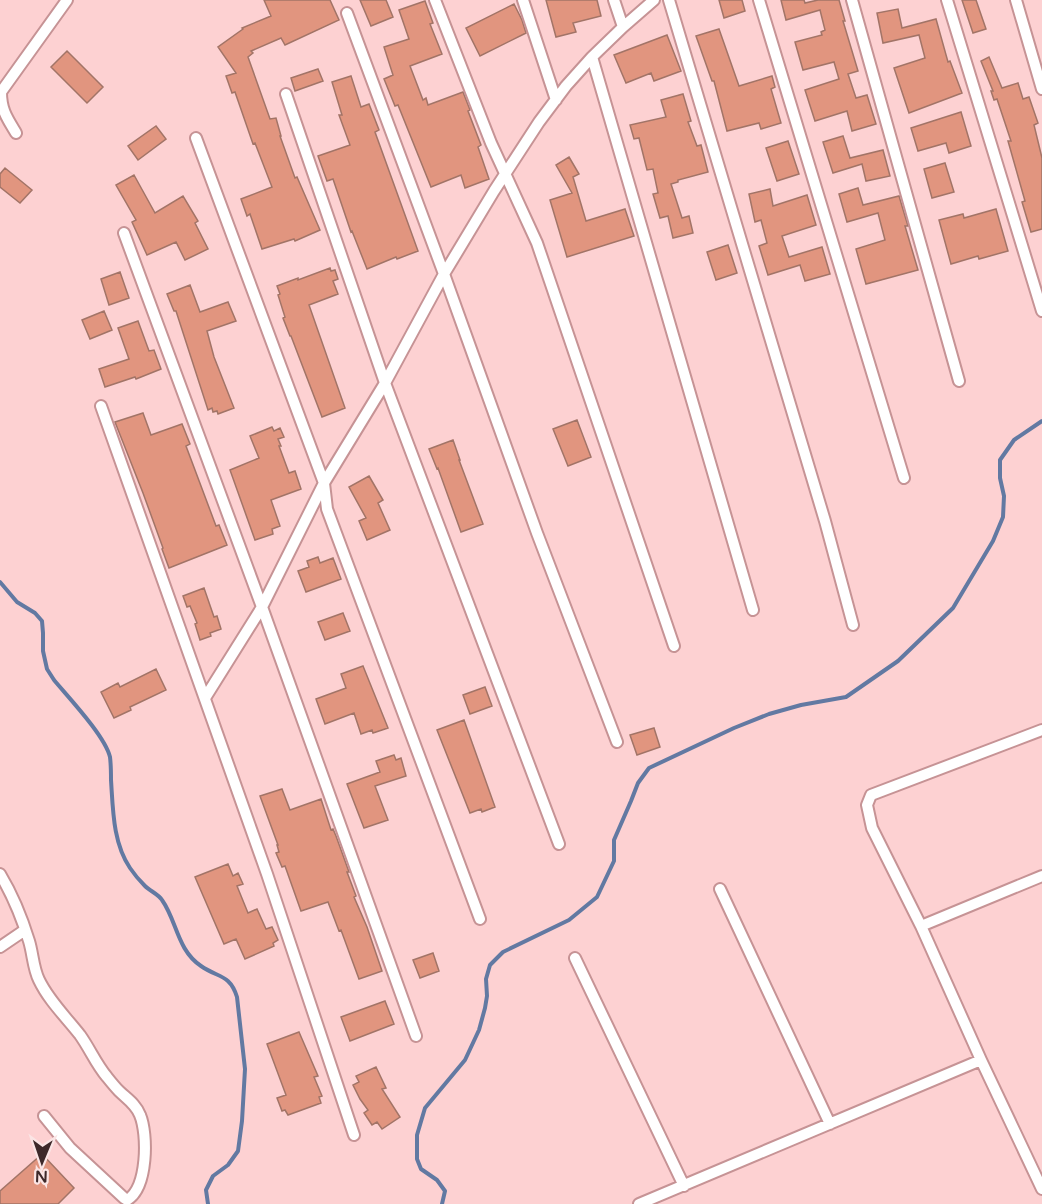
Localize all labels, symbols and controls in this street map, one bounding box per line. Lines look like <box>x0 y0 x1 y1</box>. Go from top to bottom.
north arrow <box>12 1132 72 1192</box>
text: N <box>35 1166 48 1186</box>

